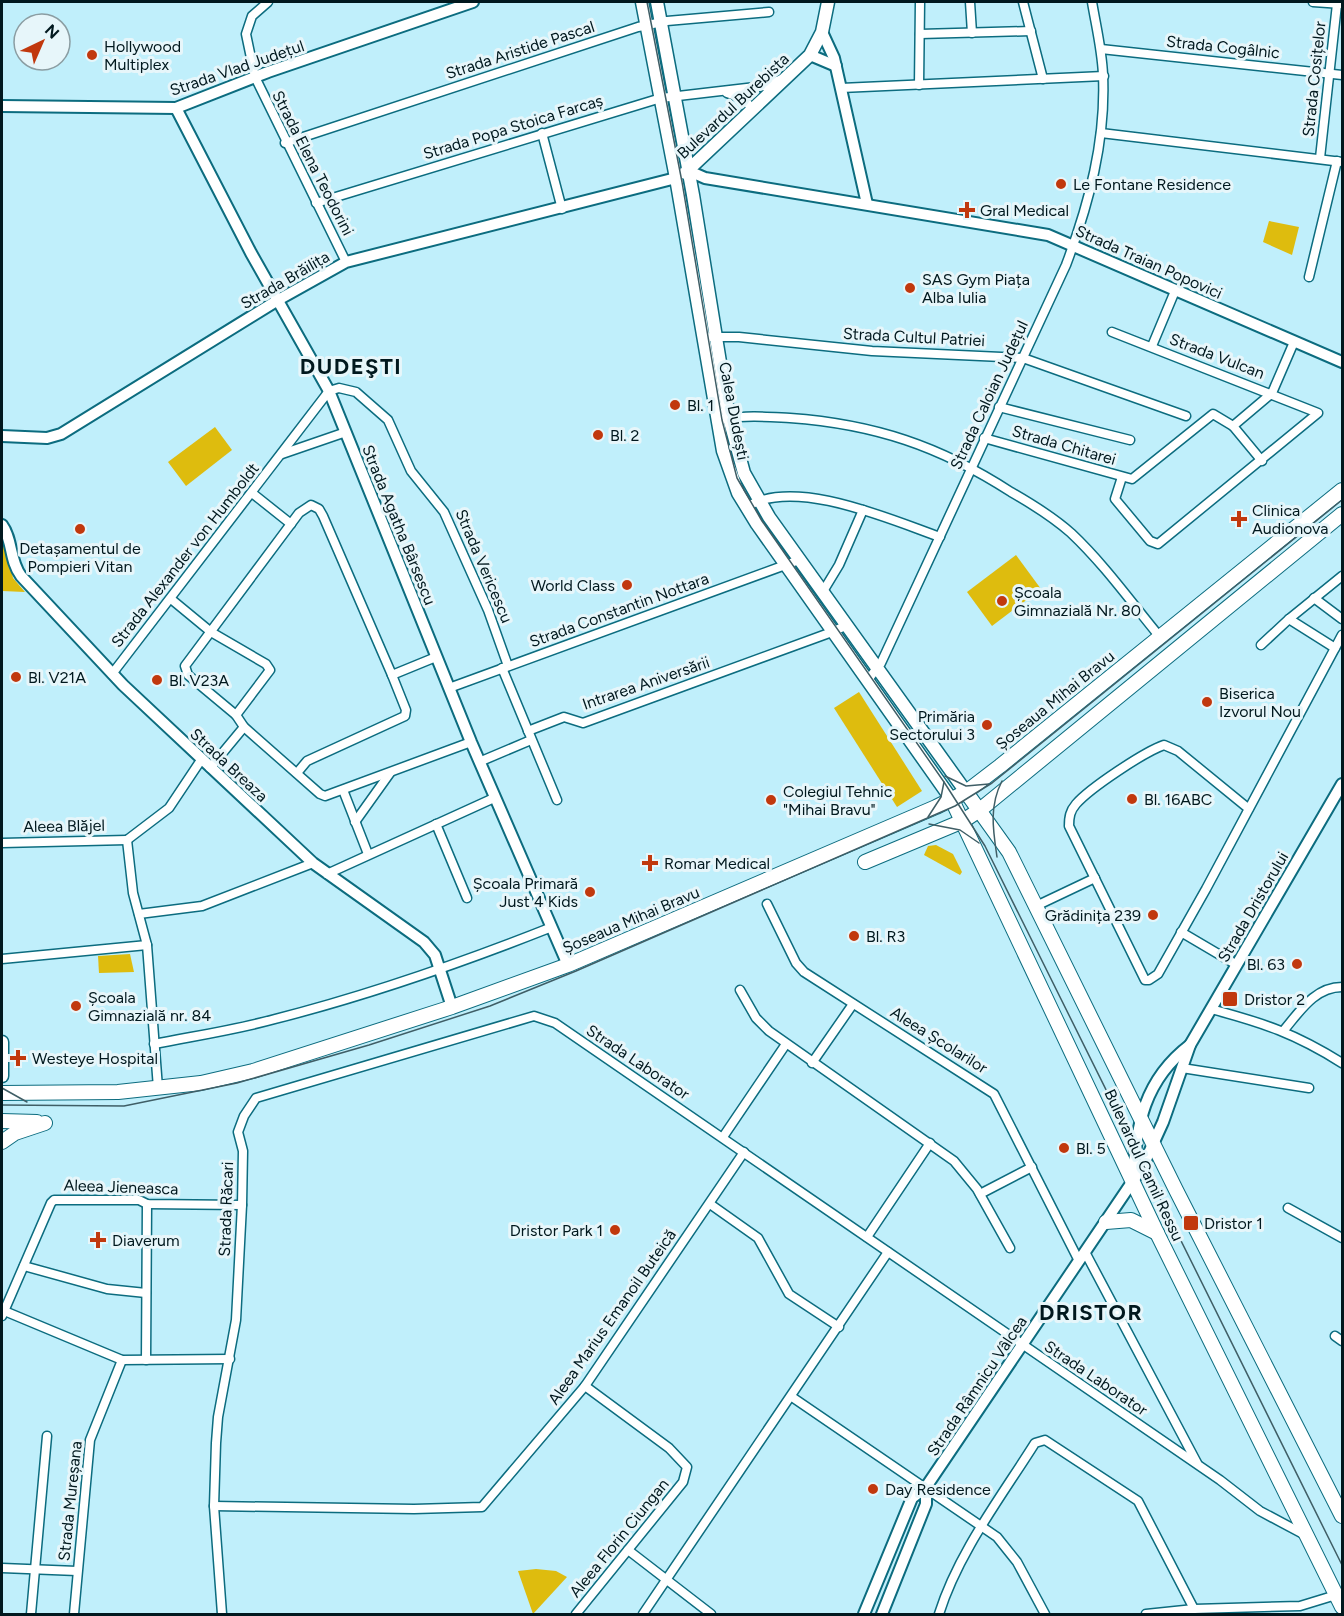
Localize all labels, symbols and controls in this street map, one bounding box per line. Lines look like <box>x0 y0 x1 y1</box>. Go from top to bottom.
north arrow <box>12 12 72 72</box>
street label: Strada Aristide Pascal <box>443 17 597 83</box>
text: N <box>41 20 63 43</box>
street label: Strada Cosițelor <box>1298 20 1330 138</box>
street label: Strada Cogâlnic <box>1165 32 1281 62</box>
street label: Strada Vlad Județul <box>167 36 307 100</box>
place label: Hollywood Multiplex <box>104 37 181 74</box>
marker: Hollywood Multiplex <box>85 48 99 62</box>
street label: Bulevardul Burebista <box>673 49 793 163</box>
street label: Strada Elena Teodorini <box>268 87 358 239</box>
street label: Strada Popa Stoica Farcaș <box>421 91 605 163</box>
place label: Le Fontane Residence <box>1073 175 1231 194</box>
marker: Le Fontane Residence <box>1054 177 1068 191</box>
marker: Gral Medical <box>958 201 976 219</box>
place label: Gral Medical <box>980 201 1069 220</box>
street label: Strada Traian Popovici <box>1073 221 1225 303</box>
street label: Strada Brăilița <box>237 247 333 313</box>
place label: SAS Gym Piața Alba Iulia <box>922 270 1030 307</box>
marker: SAS Gym Piața Alba Iulia <box>903 281 917 295</box>
street label: Strada Caloian Județul <box>946 318 1032 472</box>
street label: Strada Cultul Patriei <box>842 324 986 350</box>
street label: Strada Vulcan <box>1167 329 1267 383</box>
district label: DUDEŞTI <box>300 353 402 380</box>
street label: Calea Dudești <box>715 360 753 462</box>
place label: Bl. 1 <box>687 396 714 415</box>
marker: Bl. 1 <box>668 398 682 412</box>
street label: Strada Chitarei <box>1010 421 1118 469</box>
place label: Bl. 2 <box>610 426 640 445</box>
marker: Bl. 2 <box>591 428 605 442</box>
street label: Strada Agatha Bârsescu <box>358 442 440 608</box>
street label: Strada Alexander von Humboldt <box>107 459 263 651</box>
place label: Clinica Audionova <box>1252 501 1328 538</box>
street label: Strada Vericescu <box>451 506 517 626</box>
marker: Clinica Audionova <box>1230 510 1248 528</box>
marker: Detașamentul de Pompieri Vitan <box>73 522 87 536</box>
place label: Detașamentul de Pompieri Vitan <box>19 539 141 576</box>
street label: Strada Constantin Nottara <box>527 569 711 651</box>
place label: World Class <box>531 576 615 595</box>
marker: World Class <box>620 578 634 592</box>
place label: Școala Gimnazială Nr. 80 <box>1014 583 1141 620</box>
marker: Școala Gimnazială Nr. 80 <box>995 594 1009 608</box>
street label: Șoseaua Mihai Bravu <box>992 646 1118 754</box>
street label: Intrarea Aniversării <box>580 652 712 714</box>
place label: Bl. V21A <box>28 668 86 687</box>
marker: Bl. V21A <box>9 670 23 684</box>
place label: Bl. V23A <box>169 671 229 690</box>
marker: Bl. V23A <box>150 673 164 687</box>
place label: Biserica Izvorul Nou <box>1219 684 1301 721</box>
marker: Biserica Izvorul Nou <box>1200 695 1214 709</box>
place label: Primăria Sectorului 3 <box>889 707 975 744</box>
marker: Primăria Sectorului 3 <box>980 718 994 732</box>
street label: Strada Breaza <box>186 724 272 806</box>
place label: Colegiul Tehnic "Mihai Bravu" <box>783 782 893 819</box>
place label: Bl. 16ABC <box>1144 790 1212 809</box>
marker: Bl. 16ABC <box>1125 792 1139 806</box>
marker: Colegiul Tehnic "Mihai Bravu" <box>764 793 778 807</box>
street label: Aleea Blăjel <box>23 816 105 836</box>
street label: Strada Dristorului <box>1214 848 1292 966</box>
marker: Romar Medical <box>641 854 659 872</box>
place label: Romar Medical <box>664 854 770 873</box>
place label: Școala Primară Just 4 Kids <box>473 874 578 911</box>
street label: Șoseaua Mihai Bravu <box>560 883 702 957</box>
marker: Școala Primară Just 4 Kids <box>583 885 597 899</box>
place label: Grădinița 239 <box>1045 906 1141 925</box>
marker: Grădinița 239 <box>1146 908 1160 922</box>
place label: Bl. R3 <box>866 927 905 946</box>
marker: Bl. R3 <box>847 929 861 943</box>
place label: Bl. 63 <box>1247 955 1285 974</box>
marker: Bl. 63 <box>1290 957 1304 971</box>
place label: Școala Gimnazială nr. 84 <box>88 988 211 1025</box>
marker: Dristor 2 <box>1221 990 1239 1008</box>
place label: Dristor 2 <box>1244 990 1305 1009</box>
marker: Școala Gimnazială nr. 84 <box>69 999 83 1013</box>
street label: Aleea Școlarilor <box>887 1003 991 1078</box>
street label: Strada Laborator <box>583 1020 694 1104</box>
marker: Westeye Hospital <box>9 1049 27 1067</box>
place label: Westeye Hospital <box>32 1049 158 1068</box>
street label: Bulevardul Camil Ressu <box>1100 1086 1188 1244</box>
place label: Bl. 5 <box>1076 1139 1106 1158</box>
marker: Bl. 5 <box>1057 1141 1071 1155</box>
street label: Strada Răcari <box>215 1161 237 1257</box>
street label: Aleea Jieneasca <box>63 1176 179 1198</box>
marker: Dristor 1 <box>1182 1214 1200 1232</box>
place label: Dristor 1 <box>1204 1214 1263 1233</box>
place label: Dristor Park 1 <box>510 1221 603 1240</box>
marker: Dristor Park 1 <box>608 1223 622 1237</box>
street label: Aleea Marius Emanoil Buteică <box>544 1226 680 1408</box>
marker: Diaverum <box>89 1231 107 1249</box>
place label: Diaverum <box>112 1231 180 1250</box>
district label: DRISTOR <box>1039 1299 1143 1326</box>
street label: Strada Râmnicu Vâlcea <box>923 1312 1031 1460</box>
street label: Strada Laborator <box>1041 1336 1152 1420</box>
street label: Strada Mureșana <box>54 1440 86 1562</box>
street label: Aleea Florin Ciungan <box>565 1475 673 1601</box>
place label: Day Residence <box>885 1480 991 1499</box>
marker: Day Residence <box>866 1482 880 1496</box>

